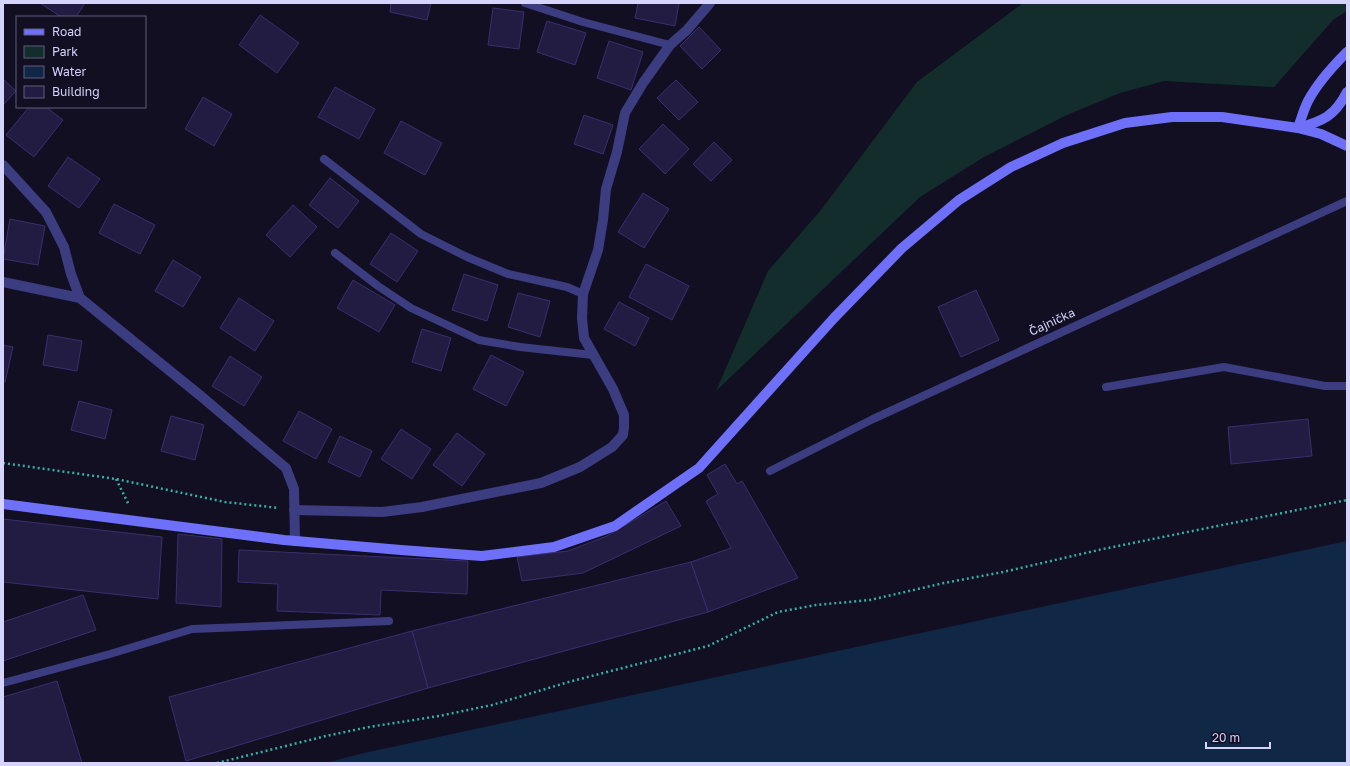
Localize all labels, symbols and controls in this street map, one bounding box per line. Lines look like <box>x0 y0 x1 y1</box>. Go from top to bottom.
legend <box>16 16 146 108</box>
text: Road <box>52 24 81 39</box>
text: Park <box>52 44 78 59</box>
text: Water <box>52 64 86 79</box>
text: Building <box>52 84 100 99</box>
street label: Čajnička <box>1027 304 1077 339</box>
scale bar <box>1206 724 1270 750</box>
text: 20 m <box>1212 730 1240 745</box>

